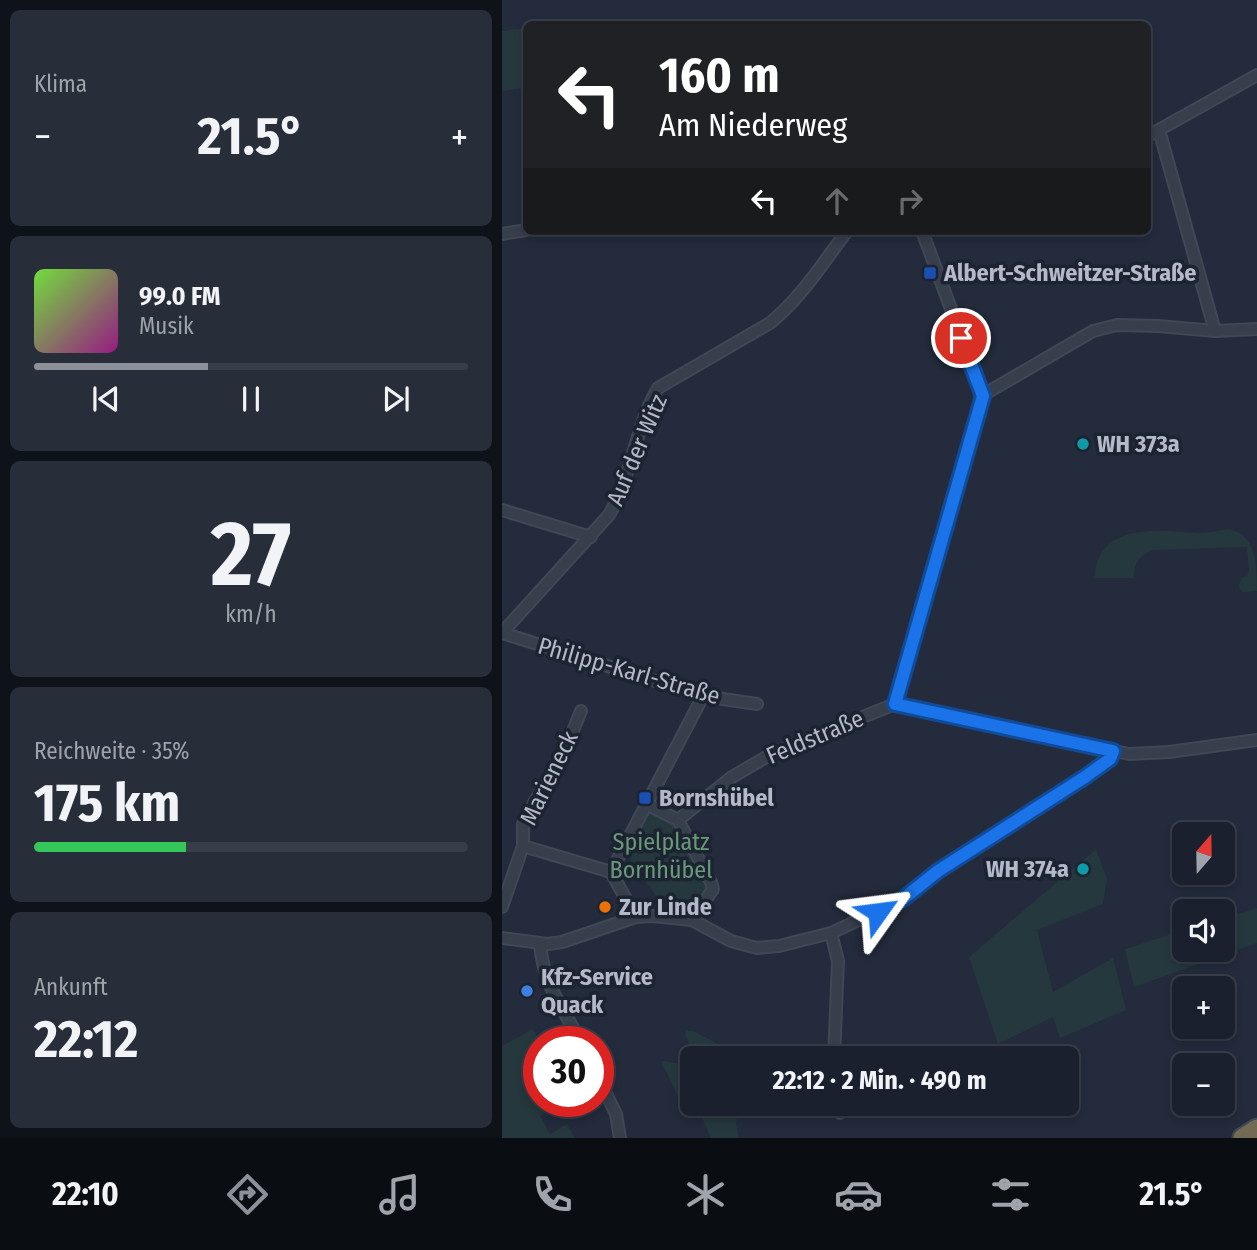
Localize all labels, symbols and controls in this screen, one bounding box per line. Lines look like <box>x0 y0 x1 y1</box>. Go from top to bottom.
text: 160 m <box>659 46 780 105</box>
icon: left <box>544 49 635 140</box>
text: Klima <box>34 70 87 98</box>
text: 21.5° <box>197 105 304 168</box>
text: Am Niederweg <box>659 106 847 144</box>
text: − <box>34 114 51 160</box>
text: + <box>451 114 468 160</box>
icon: left <box>745 182 783 220</box>
icon: ahead <box>818 182 856 220</box>
icon: right <box>891 182 929 220</box>
place label: Albert-Schweitzer-Straße <box>943 259 1197 287</box>
marker: Albert-Schweitzer-Straße <box>922 265 938 281</box>
text: 99.0 FM <box>139 281 221 312</box>
pin <box>931 308 991 368</box>
text: Musik <box>139 312 194 340</box>
icon: arrive <box>942 319 980 357</box>
icon: previous <box>87 380 125 418</box>
icon: pause <box>232 380 270 418</box>
icon: next <box>377 380 415 418</box>
street label: Auf der Witz <box>601 390 673 510</box>
place label: WH 373a <box>1097 430 1180 458</box>
marker: WH 373a <box>1075 436 1091 452</box>
text: 27 <box>211 500 291 609</box>
text: km/h <box>225 600 277 628</box>
street label: Philipp-Karl-Straße <box>535 632 723 710</box>
street label: Feldstraße <box>762 704 868 770</box>
street label: Marieneck <box>514 726 584 830</box>
text: Reichweite · 35% <box>34 737 189 765</box>
text: 175 km <box>34 772 180 835</box>
place label: Bornshübel <box>659 784 774 812</box>
marker: Bornshübel <box>637 790 653 806</box>
north arrow <box>1172 822 1235 886</box>
map controls <box>1172 822 1235 1116</box>
park label: Spielplatz Bornhübel <box>610 828 712 884</box>
place label: WH 374a <box>986 855 1069 883</box>
marker: WH 374a <box>1075 861 1091 877</box>
position arrow <box>841 875 915 949</box>
place label: Zur Linde <box>619 893 712 921</box>
marker: Zur Linde <box>597 899 613 915</box>
button: sound <box>1172 899 1235 962</box>
place label: Kfz-Service Quack <box>541 963 653 1019</box>
text: Ankunft <box>34 973 108 1001</box>
button: + <box>1172 976 1235 1039</box>
marker: Kfz-Service Quack <box>519 983 535 999</box>
text: 22:12 <box>34 1008 138 1071</box>
speed limit sign: 30 <box>523 1026 614 1117</box>
button: − <box>1172 1053 1235 1116</box>
text: 22:12 · 2 Min. · 490 m <box>773 1065 986 1096</box>
icon: directions <box>223 1170 272 1219</box>
icon: music <box>375 1170 424 1219</box>
icon: phone <box>528 1170 577 1219</box>
icon: climate <box>681 1170 730 1219</box>
icon: car <box>834 1170 883 1219</box>
icon: filters <box>986 1170 1035 1219</box>
text: 22:10 <box>52 1175 119 1213</box>
text: 21.5° <box>1139 1175 1205 1213</box>

